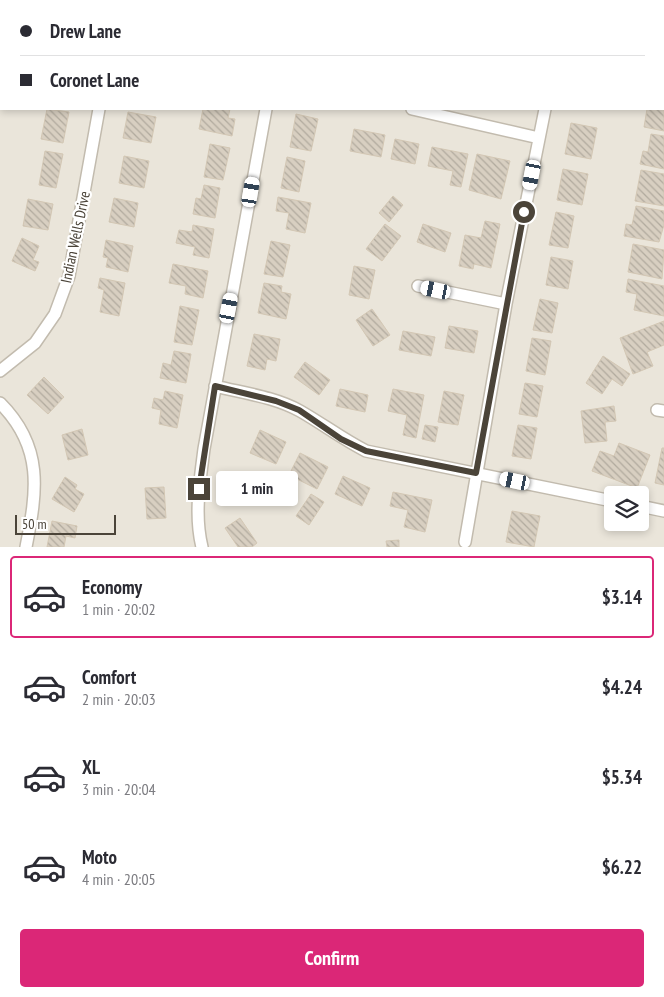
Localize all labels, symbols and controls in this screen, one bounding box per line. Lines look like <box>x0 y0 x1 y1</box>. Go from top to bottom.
text: Drew Lane <box>50 19 121 43</box>
text: Coronet Lane <box>50 68 139 92</box>
car <box>521 159 542 191</box>
car <box>241 176 260 208</box>
street label: Indian Wells Drive <box>56 189 94 285</box>
route start <box>513 201 535 223</box>
car <box>419 280 452 300</box>
car <box>218 292 239 324</box>
car <box>498 471 531 491</box>
callout: 1 min <box>216 472 299 506</box>
route end <box>188 478 210 500</box>
text: 1 min <box>241 478 273 498</box>
map controls <box>604 486 649 531</box>
button: layers <box>604 486 649 531</box>
scale bar <box>15 512 116 535</box>
text: 50 m <box>22 515 47 533</box>
icon: car <box>22 575 67 620</box>
text: Economy <box>82 575 142 599</box>
text: $3.14 <box>602 585 642 609</box>
text: 1 min · 20:02 <box>82 599 156 619</box>
icon: car <box>22 665 67 710</box>
text: Comfort <box>82 665 136 689</box>
text: $4.24 <box>602 675 642 699</box>
text: 2 min · 20:03 <box>82 689 156 709</box>
icon: car <box>22 755 67 800</box>
text: XL <box>82 755 100 779</box>
text: $5.34 <box>602 765 642 789</box>
text: 3 min · 20:04 <box>82 779 156 799</box>
icon: car <box>22 845 67 890</box>
text: Moto <box>82 845 117 869</box>
text: $6.22 <box>602 855 642 879</box>
text: 4 min · 20:05 <box>82 869 156 889</box>
button: Confirm <box>20 929 644 987</box>

